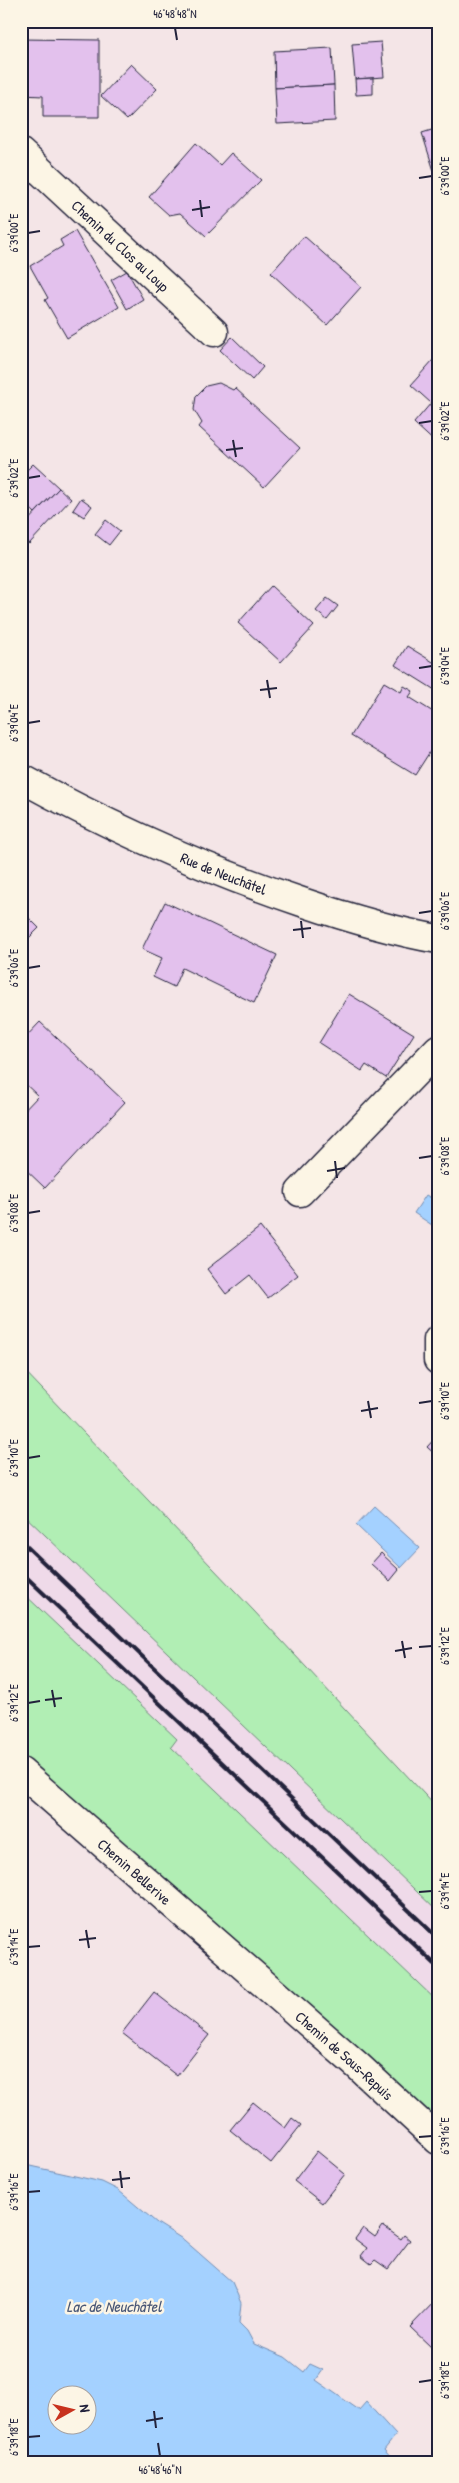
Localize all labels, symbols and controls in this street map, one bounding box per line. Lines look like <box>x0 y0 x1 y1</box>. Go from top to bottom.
text: 46°48'48"N <box>153 5 197 22</box>
text: 6°39'00"E <box>436 156 453 196</box>
street label: Chemin du Clos au Loup <box>67 195 175 297</box>
text: 6°39'00"E <box>5 213 22 253</box>
text: 6°39'02"E <box>436 401 453 441</box>
text: 6°39'02"E <box>5 458 22 498</box>
text: 6°39'04"E <box>436 646 453 685</box>
text: 6°39'04"E <box>5 703 22 742</box>
street label: Rue de Neuchâtel <box>177 847 270 899</box>
text: 6°39'06"E <box>436 891 453 930</box>
text: 6°39'06"E <box>5 948 22 987</box>
text: 6°39'08"E <box>436 1136 453 1175</box>
text: 6°39'08"E <box>5 1193 22 1232</box>
text: 6°39'10"E <box>436 1381 453 1420</box>
text: 6°39'10"E <box>5 1438 22 1477</box>
text: 6°39'12"E <box>436 1626 453 1665</box>
text: 6°39'12"E <box>5 1683 22 1722</box>
street label: Chemin Bellerive <box>93 1833 176 1909</box>
text: 6°39'14"E <box>436 1872 453 1910</box>
text: 6°39'14"E <box>5 1928 22 1966</box>
street label: Chemin de Sous-Repuis <box>291 2006 398 2105</box>
text: 6°39'16"E <box>436 2117 453 2155</box>
text: 6°39'16"E <box>5 2173 22 2211</box>
water label: Lac de Neuchâtel <box>66 2295 162 2317</box>
text: 6°39'18"E <box>436 2360 453 2399</box>
north arrow <box>48 2386 98 2436</box>
text: N <box>75 2403 95 2414</box>
text: 6°39'18"E <box>5 2417 22 2456</box>
text: 46°48'46"N <box>138 2461 182 2478</box>

